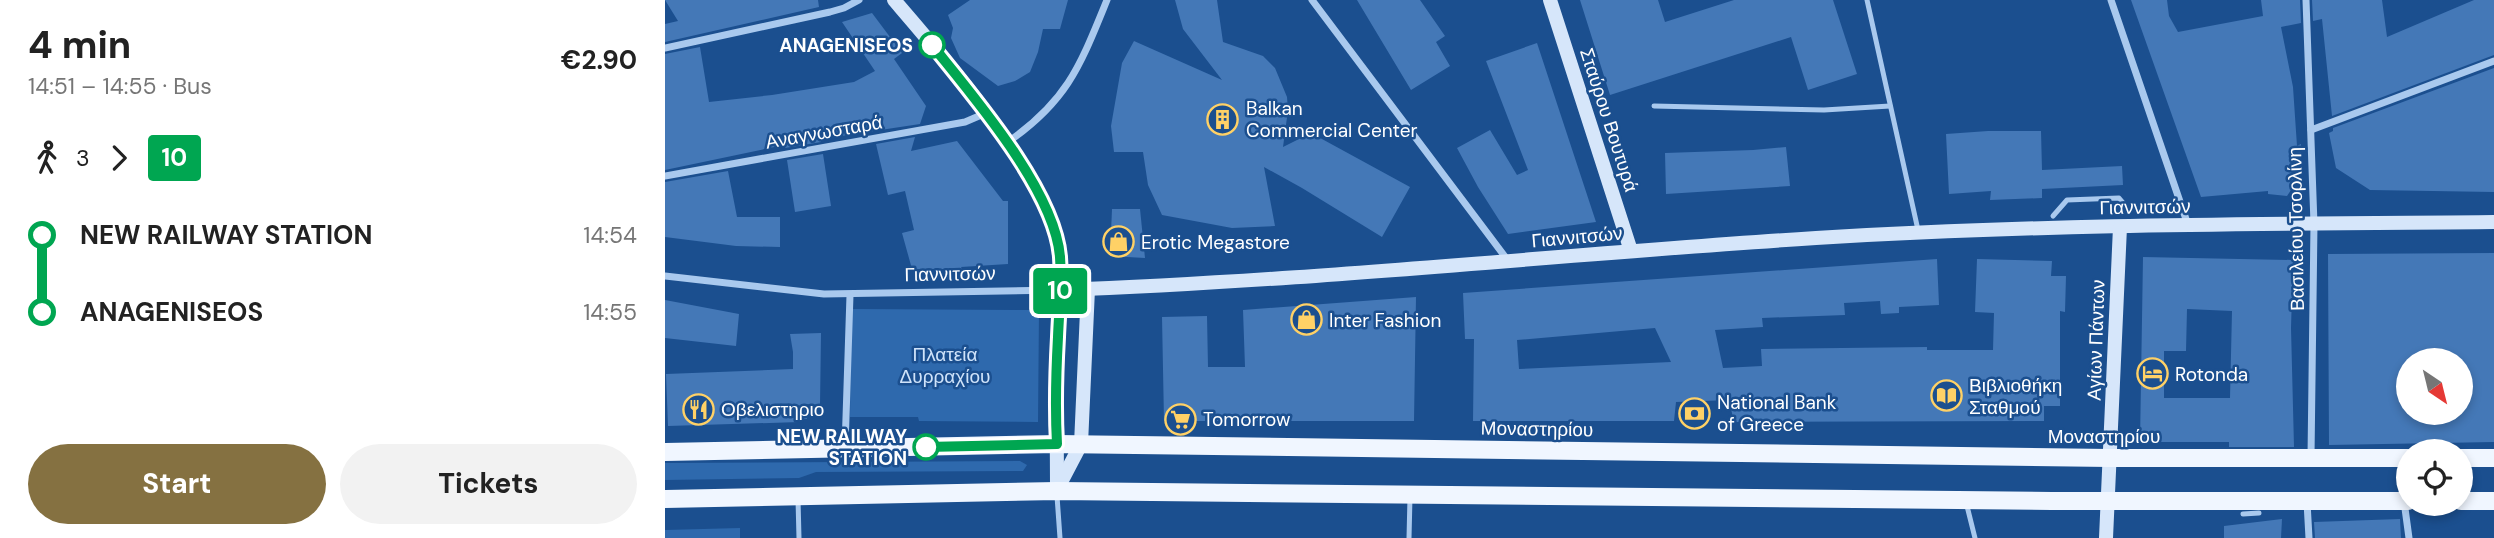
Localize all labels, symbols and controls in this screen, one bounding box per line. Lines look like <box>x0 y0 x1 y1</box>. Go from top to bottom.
text: 4 min <box>28 20 131 70</box>
marker: ANAGENISEOS <box>919 32 945 58</box>
place label: ANAGENISEOS <box>779 33 913 58</box>
text: €2.90 <box>561 43 637 77</box>
street label: Σταύρου Βουτυρά <box>1574 45 1644 195</box>
text: 14:51 – 14:55 · Bus <box>28 71 212 101</box>
place label: Balkan Commercial Center <box>1246 96 1418 143</box>
building icon: Balkan Commercial Center <box>1206 102 1240 136</box>
street label: Αναγνωσταρά <box>764 109 884 155</box>
icon: walk <box>28 139 66 177</box>
icon: forward <box>100 139 138 177</box>
text: 10 <box>162 142 187 173</box>
text: 3 <box>76 143 90 173</box>
street label: Βασιλείου Τσορλίνη <box>2282 147 2310 311</box>
street label: Γιαννιτσών <box>2099 194 2191 220</box>
text: NEW RAILWAY STATION <box>80 218 372 252</box>
text: 14:54 <box>583 220 637 250</box>
street label: Γιαννιτσών <box>1530 221 1624 253</box>
shop icon: Erotic Megastore <box>1101 225 1135 259</box>
place label: Erotic Megastore <box>1141 230 1290 255</box>
street label: Γιαννιτσών <box>904 261 996 287</box>
line badge: 10 <box>1029 268 1091 314</box>
text: 10 <box>1047 275 1073 306</box>
street label: Αγίων Πάντων <box>2081 279 2111 401</box>
text: ANAGENISEOS <box>80 295 263 329</box>
text: 14:55 <box>583 297 637 327</box>
shop icon: Inter Fashion <box>1289 303 1323 337</box>
place label: Inter Fashion <box>1329 308 1441 333</box>
park label: Πλατεία Δυρραχίου <box>900 342 990 389</box>
north arrow <box>2396 348 2473 425</box>
map controls <box>2396 348 2473 516</box>
hotel icon: Rotonda <box>2135 357 2169 391</box>
place label: Rotonda <box>2175 362 2248 387</box>
place label: Βιβλιοθήκη Σταθμού <box>1969 373 2062 420</box>
library icon: Βιβλιοθήκη Σταθμού <box>1929 379 1963 413</box>
place label: National Bank of Greece <box>1717 390 1837 437</box>
restaurant icon: Οβελιστηριο <box>681 392 715 426</box>
bank icon: National Bank of Greece <box>1677 396 1711 430</box>
place label: Οβελιστηριο <box>721 397 824 422</box>
supermarket icon: Tomorrow <box>1163 402 1197 436</box>
place label: Tomorrow <box>1203 407 1291 432</box>
street label: Μοναστηρίου <box>1480 416 1594 442</box>
place label: NEW RAILWAY STATION <box>776 424 907 471</box>
street label: Μοναστηρίου <box>2048 424 2160 449</box>
marker: NEW RAILWAY STATION <box>913 434 939 460</box>
button: locate <box>2396 439 2473 516</box>
button: Start <box>28 444 326 524</box>
button: Tickets <box>340 444 637 524</box>

